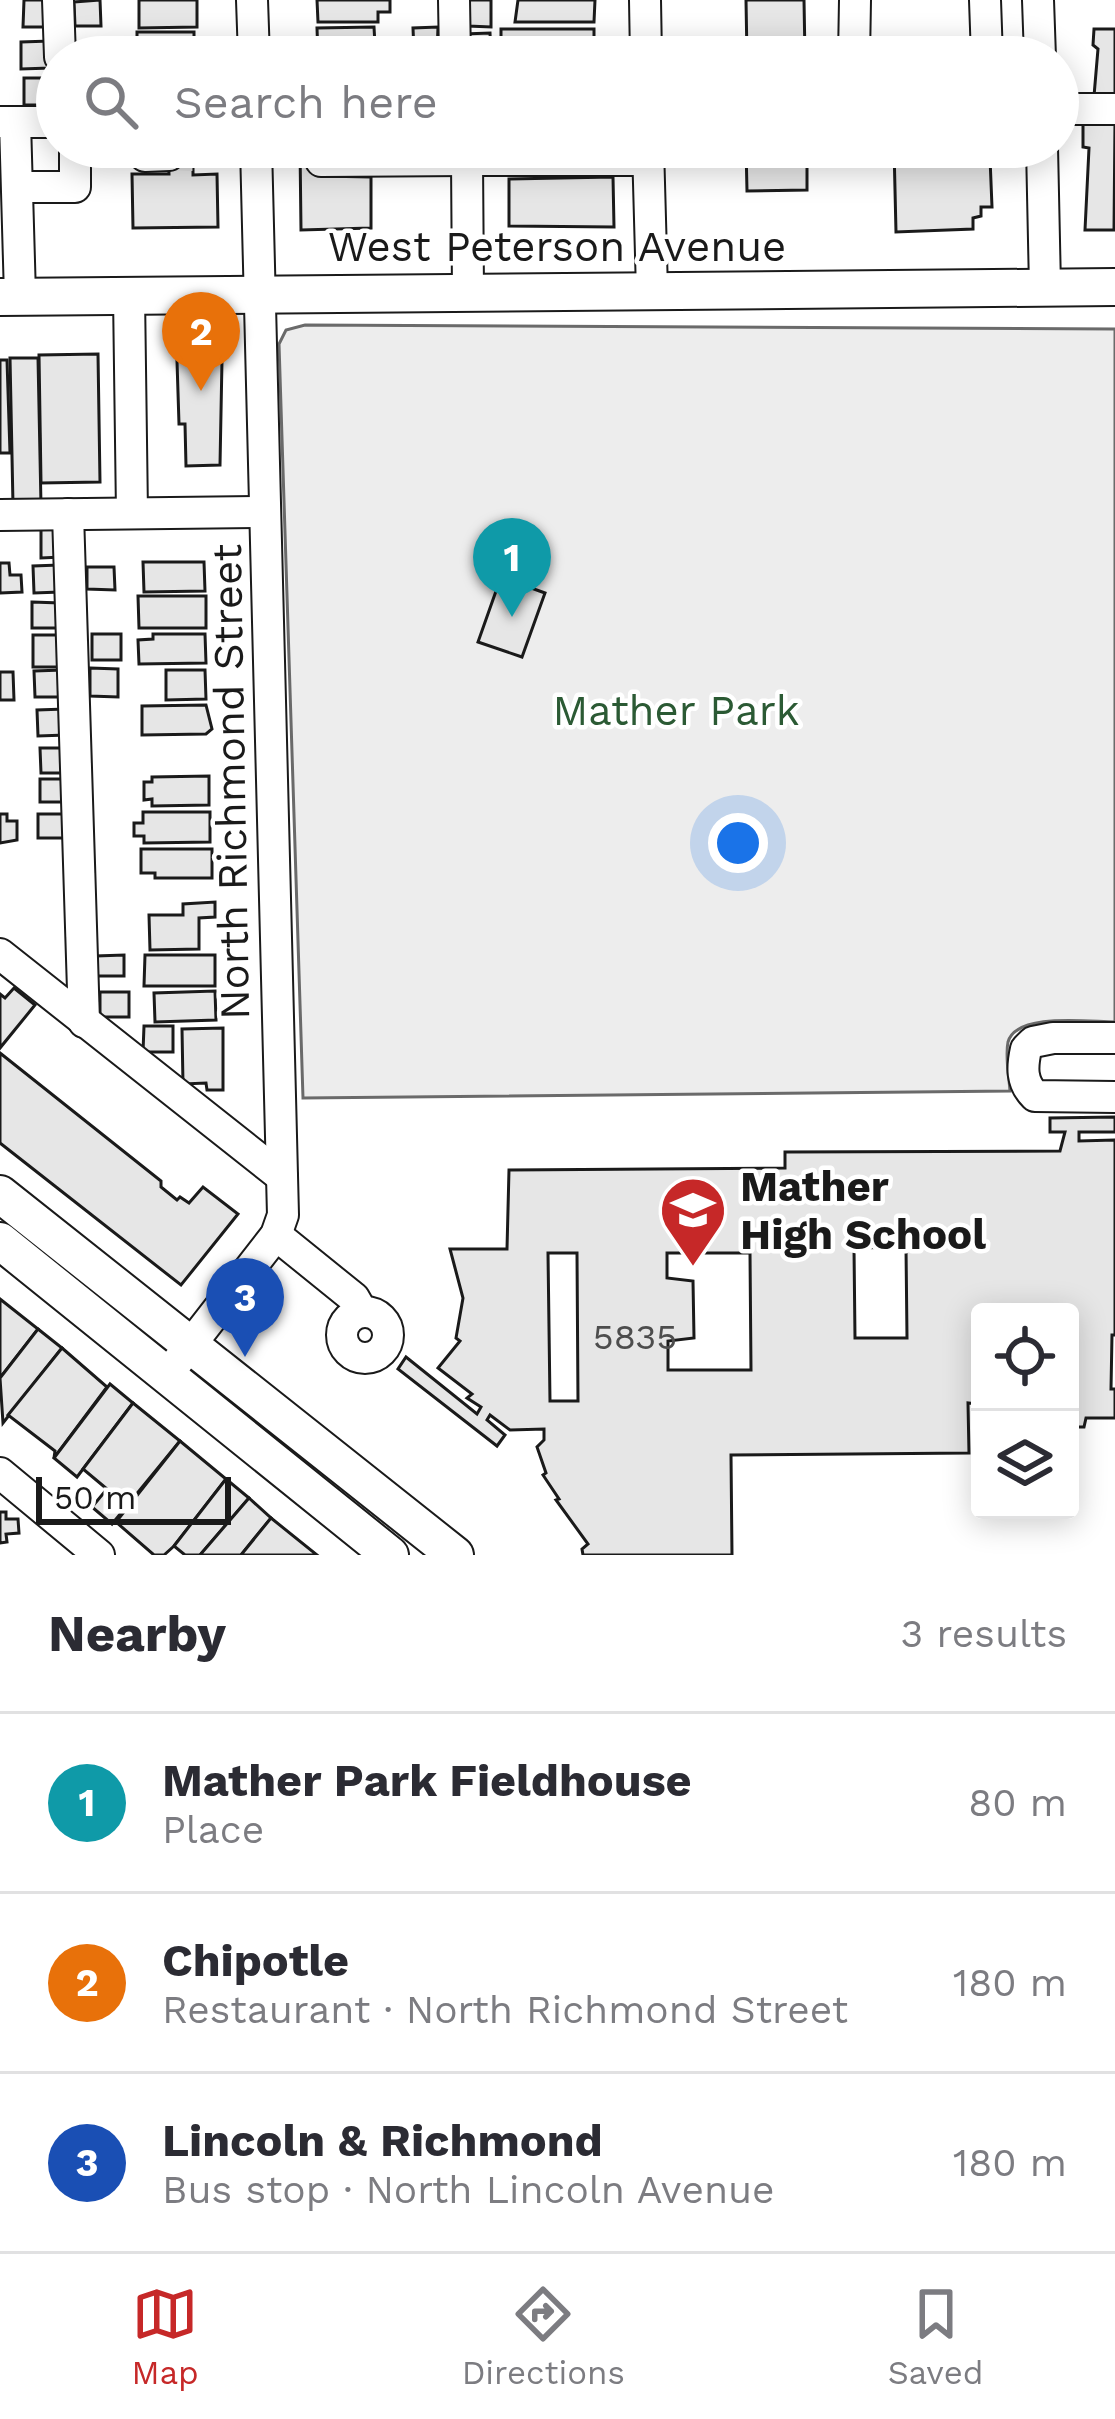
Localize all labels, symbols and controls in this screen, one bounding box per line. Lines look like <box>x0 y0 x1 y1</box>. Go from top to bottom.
search box <box>36 36 1079 168</box>
icon: search <box>78 69 144 135</box>
text: Search here <box>174 76 438 129</box>
street label: West Peterson Avenue <box>328 222 786 271</box>
pin: 2 <box>162 292 240 391</box>
pin: 1 <box>473 518 551 617</box>
street label: North Richmond Street <box>202 543 259 1020</box>
park label: Mather Park <box>552 686 800 735</box>
your location <box>708 813 768 873</box>
place label: Mather High School <box>740 1162 986 1259</box>
school or university icon: Mather High School <box>658 1175 728 1269</box>
pin: 3 <box>206 1258 284 1357</box>
map controls <box>971 1303 1079 1519</box>
button: locate <box>971 1303 1079 1411</box>
house number: 5835 <box>593 1316 677 1358</box>
button: layers <box>971 1411 1079 1519</box>
scale bar <box>36 1471 231 1524</box>
text: 50 m <box>54 1478 136 1517</box>
text: Nearby <box>48 1604 226 1663</box>
text: 3 results <box>901 1611 1067 1656</box>
text: Mather Park Fieldhouse <box>162 1754 692 1807</box>
text: 1 <box>79 1780 95 1825</box>
text: 80 m <box>968 1780 1067 1825</box>
text: Place <box>162 1807 264 1852</box>
text: Chipotle <box>162 1934 349 1987</box>
text: 2 <box>75 1960 99 2005</box>
text: 180 m <box>953 1960 1067 2005</box>
text: Restaurant · North Richmond Street <box>162 1987 848 2032</box>
text: Lincoln & Richmond <box>162 2114 603 2167</box>
text: 3 <box>75 2140 99 2185</box>
text: 180 m <box>953 2140 1067 2185</box>
text: Bus stop · North Lincoln Avenue <box>162 2167 775 2212</box>
tab: Map <box>131 2281 199 2392</box>
tab: Directions <box>462 2281 625 2392</box>
tab: Saved <box>888 2281 984 2392</box>

